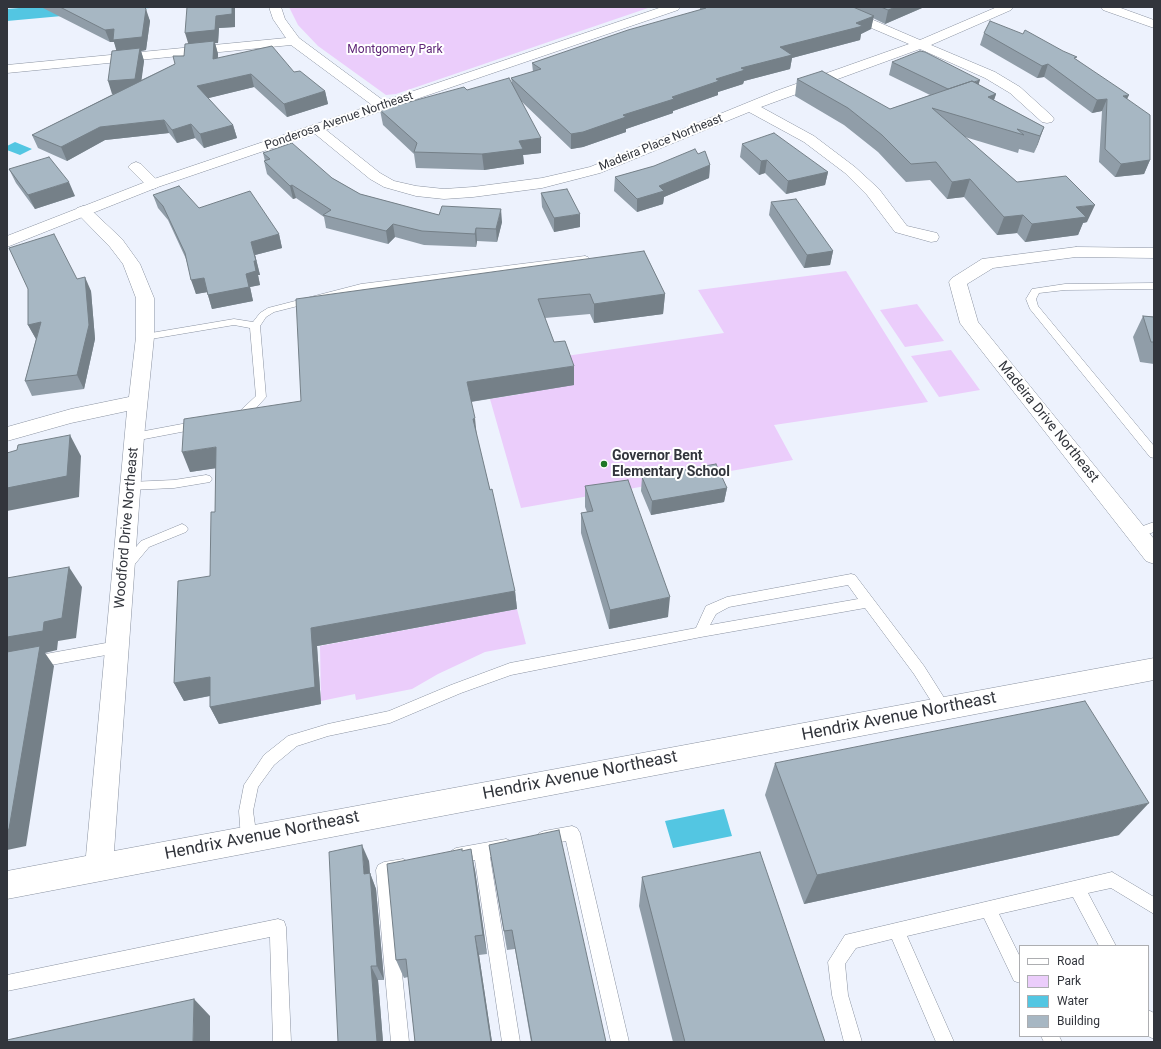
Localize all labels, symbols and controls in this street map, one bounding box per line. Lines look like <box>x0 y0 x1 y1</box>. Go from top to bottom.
park label: Montgomery Park <box>347 43 443 57</box>
street label: Ponderosa Avenue Northeast <box>263 89 415 153</box>
street label: Madeira Place Northeast <box>597 112 725 174</box>
street label: Madeira Drive Northeast <box>994 358 1102 486</box>
street label: Woodford Drive Northeast <box>112 447 142 609</box>
place label: Governor Bent Elementary School <box>612 448 730 480</box>
marker: Governor Bent Elementary School <box>599 459 609 469</box>
street label: Hendrix Avenue Northeast <box>800 688 998 746</box>
street label: Hendrix Avenue Northeast <box>481 747 679 805</box>
street label: Hendrix Avenue Northeast <box>163 807 361 865</box>
legend <box>1019 945 1149 1037</box>
text: Road <box>1057 954 1085 968</box>
text: Park <box>1057 974 1081 988</box>
text: Water <box>1057 994 1088 1008</box>
text: Building <box>1057 1014 1100 1028</box>

